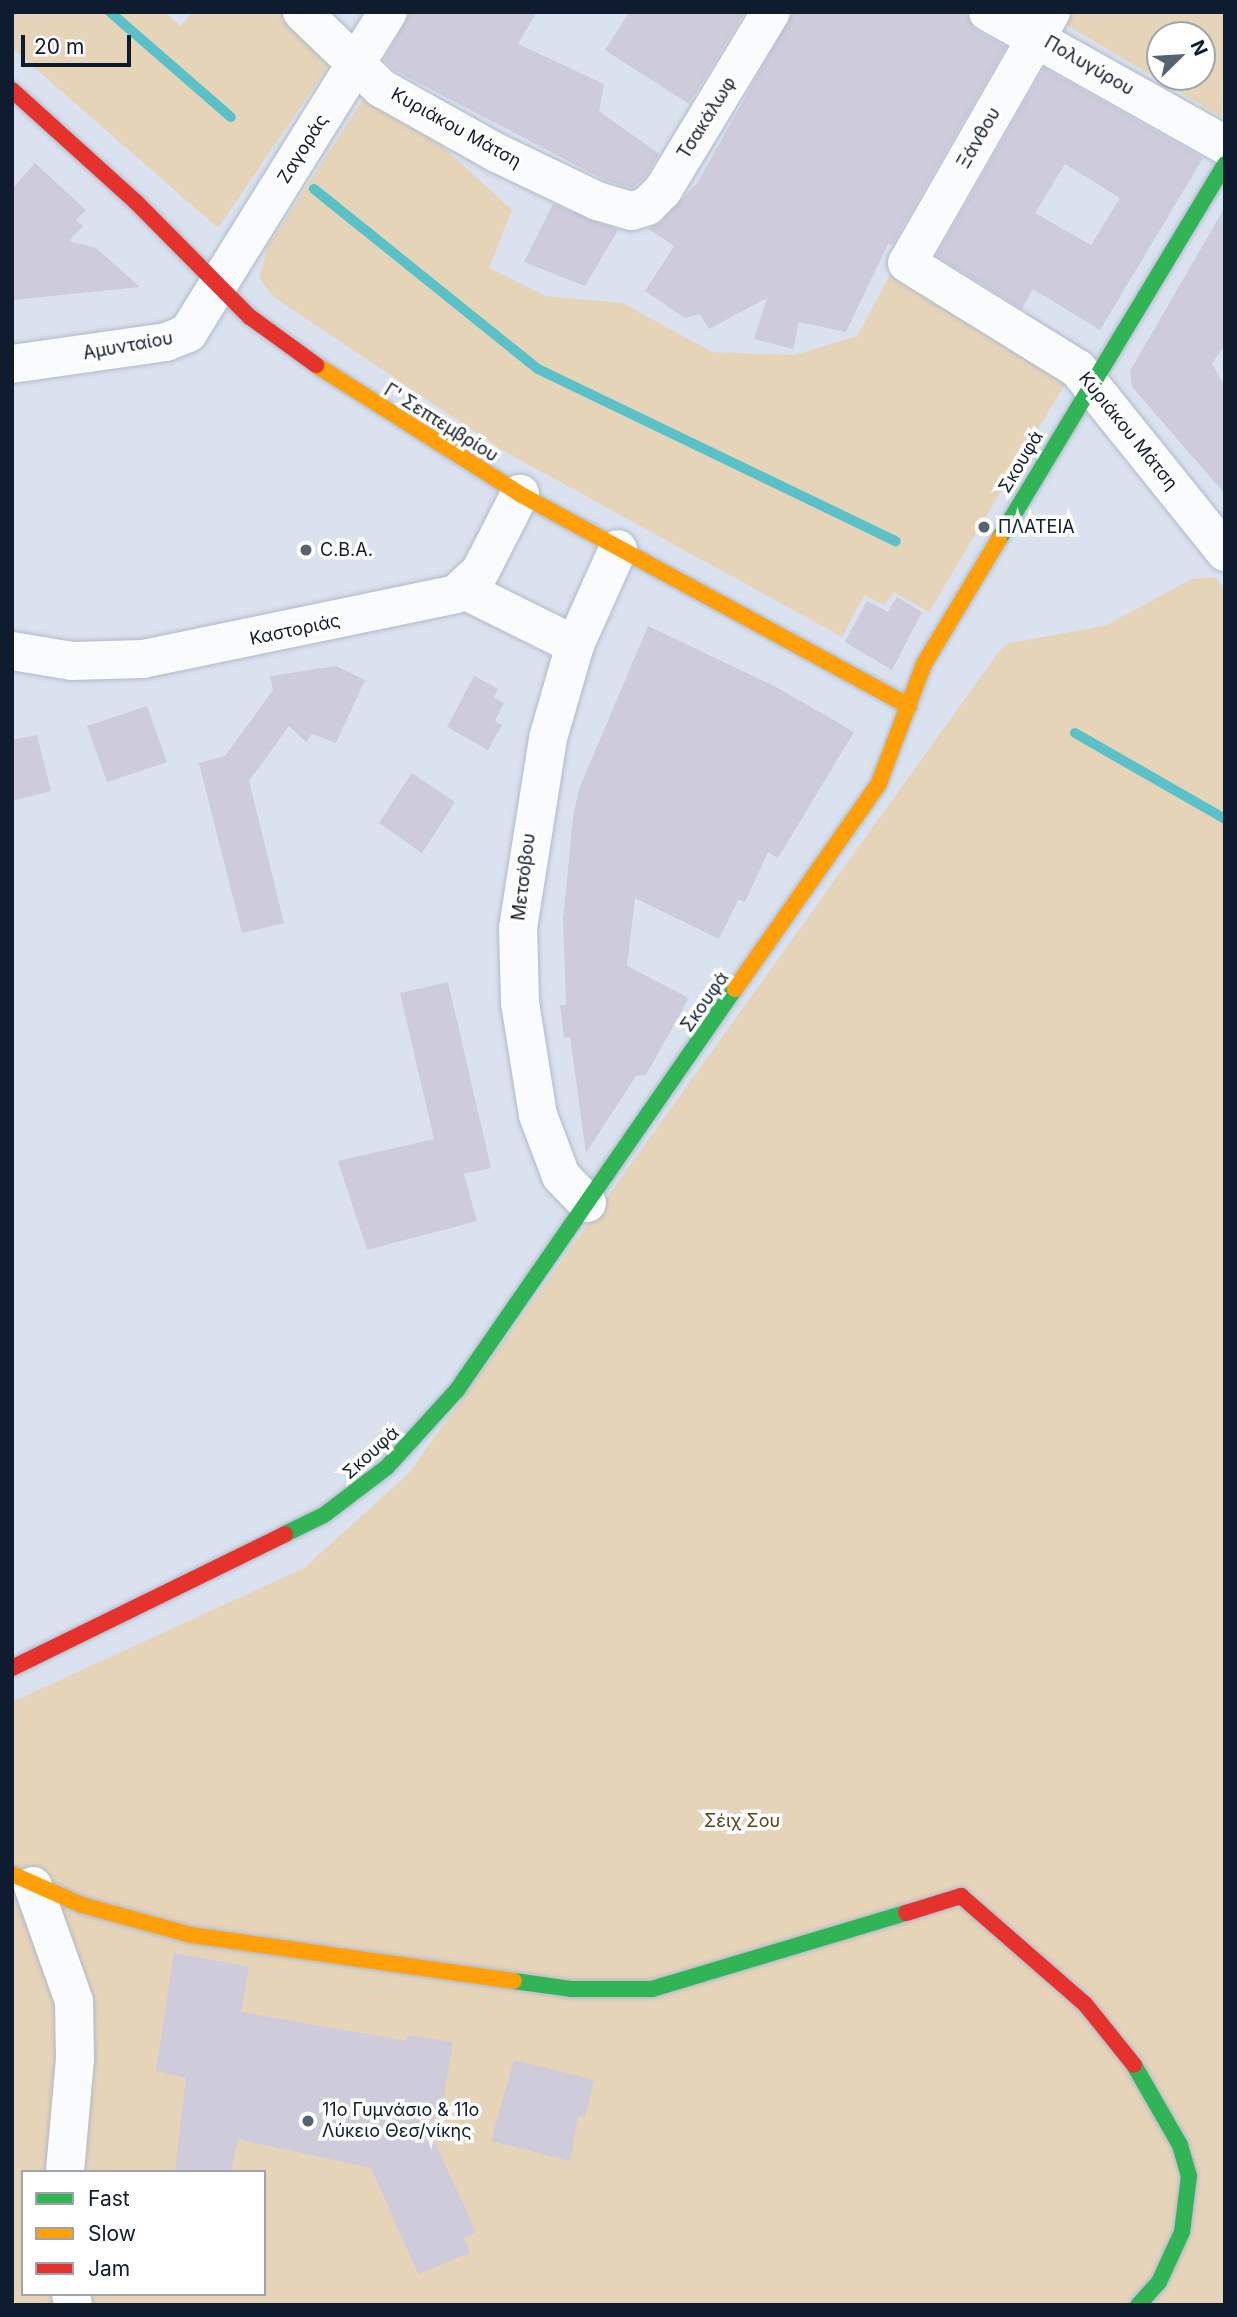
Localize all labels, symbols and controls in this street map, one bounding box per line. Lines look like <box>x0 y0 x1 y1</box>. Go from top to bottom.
scale bar <box>24 21 135 65</box>
north arrow <box>1146 21 1216 91</box>
street label: Πολυγύρου <box>1040 32 1138 100</box>
text: 20 m <box>34 34 84 59</box>
text: N <box>1185 37 1212 59</box>
street label: Τσακάλωφ <box>673 73 741 163</box>
street label: Κυριάκου Μάτση <box>387 83 525 173</box>
street label: Ξάνθου <box>953 104 1005 172</box>
street label: Ζαγοράς <box>273 110 333 188</box>
street label: Αμυνταίου <box>81 327 175 365</box>
street label: Κυριάκου Μάτση <box>1074 368 1182 494</box>
street label: Γ' Σεπτεμβρίου <box>380 379 502 467</box>
street label: Σκουφά <box>994 427 1048 497</box>
place label: ΠΛΑΤΕΙΑ <box>998 516 1075 538</box>
marker: ΠΛΑΤΕΙΑ <box>976 519 992 535</box>
place label: C.B.A. <box>320 539 373 561</box>
marker: C.B.A. <box>298 542 314 558</box>
street label: Καστοριάς <box>248 610 342 650</box>
street label: Μετσόβου <box>508 832 540 922</box>
street label: Σκουφά <box>677 968 733 1036</box>
street label: Σκουφά <box>338 1422 404 1484</box>
park label: Σέιχ Σου <box>704 1810 780 1832</box>
place label: 11ο Γυμνάσιο & 11ο Λύκειο Θεσ/νίκης <box>322 2100 479 2142</box>
marker: 11ο Γυμνάσιο & 11ο Λύκειο Θεσ/νίκης <box>300 2113 316 2129</box>
legend <box>21 2170 266 2296</box>
text: Fast <box>88 2186 130 2211</box>
text: Slow <box>88 2221 136 2246</box>
text: Jam <box>88 2256 130 2281</box>

